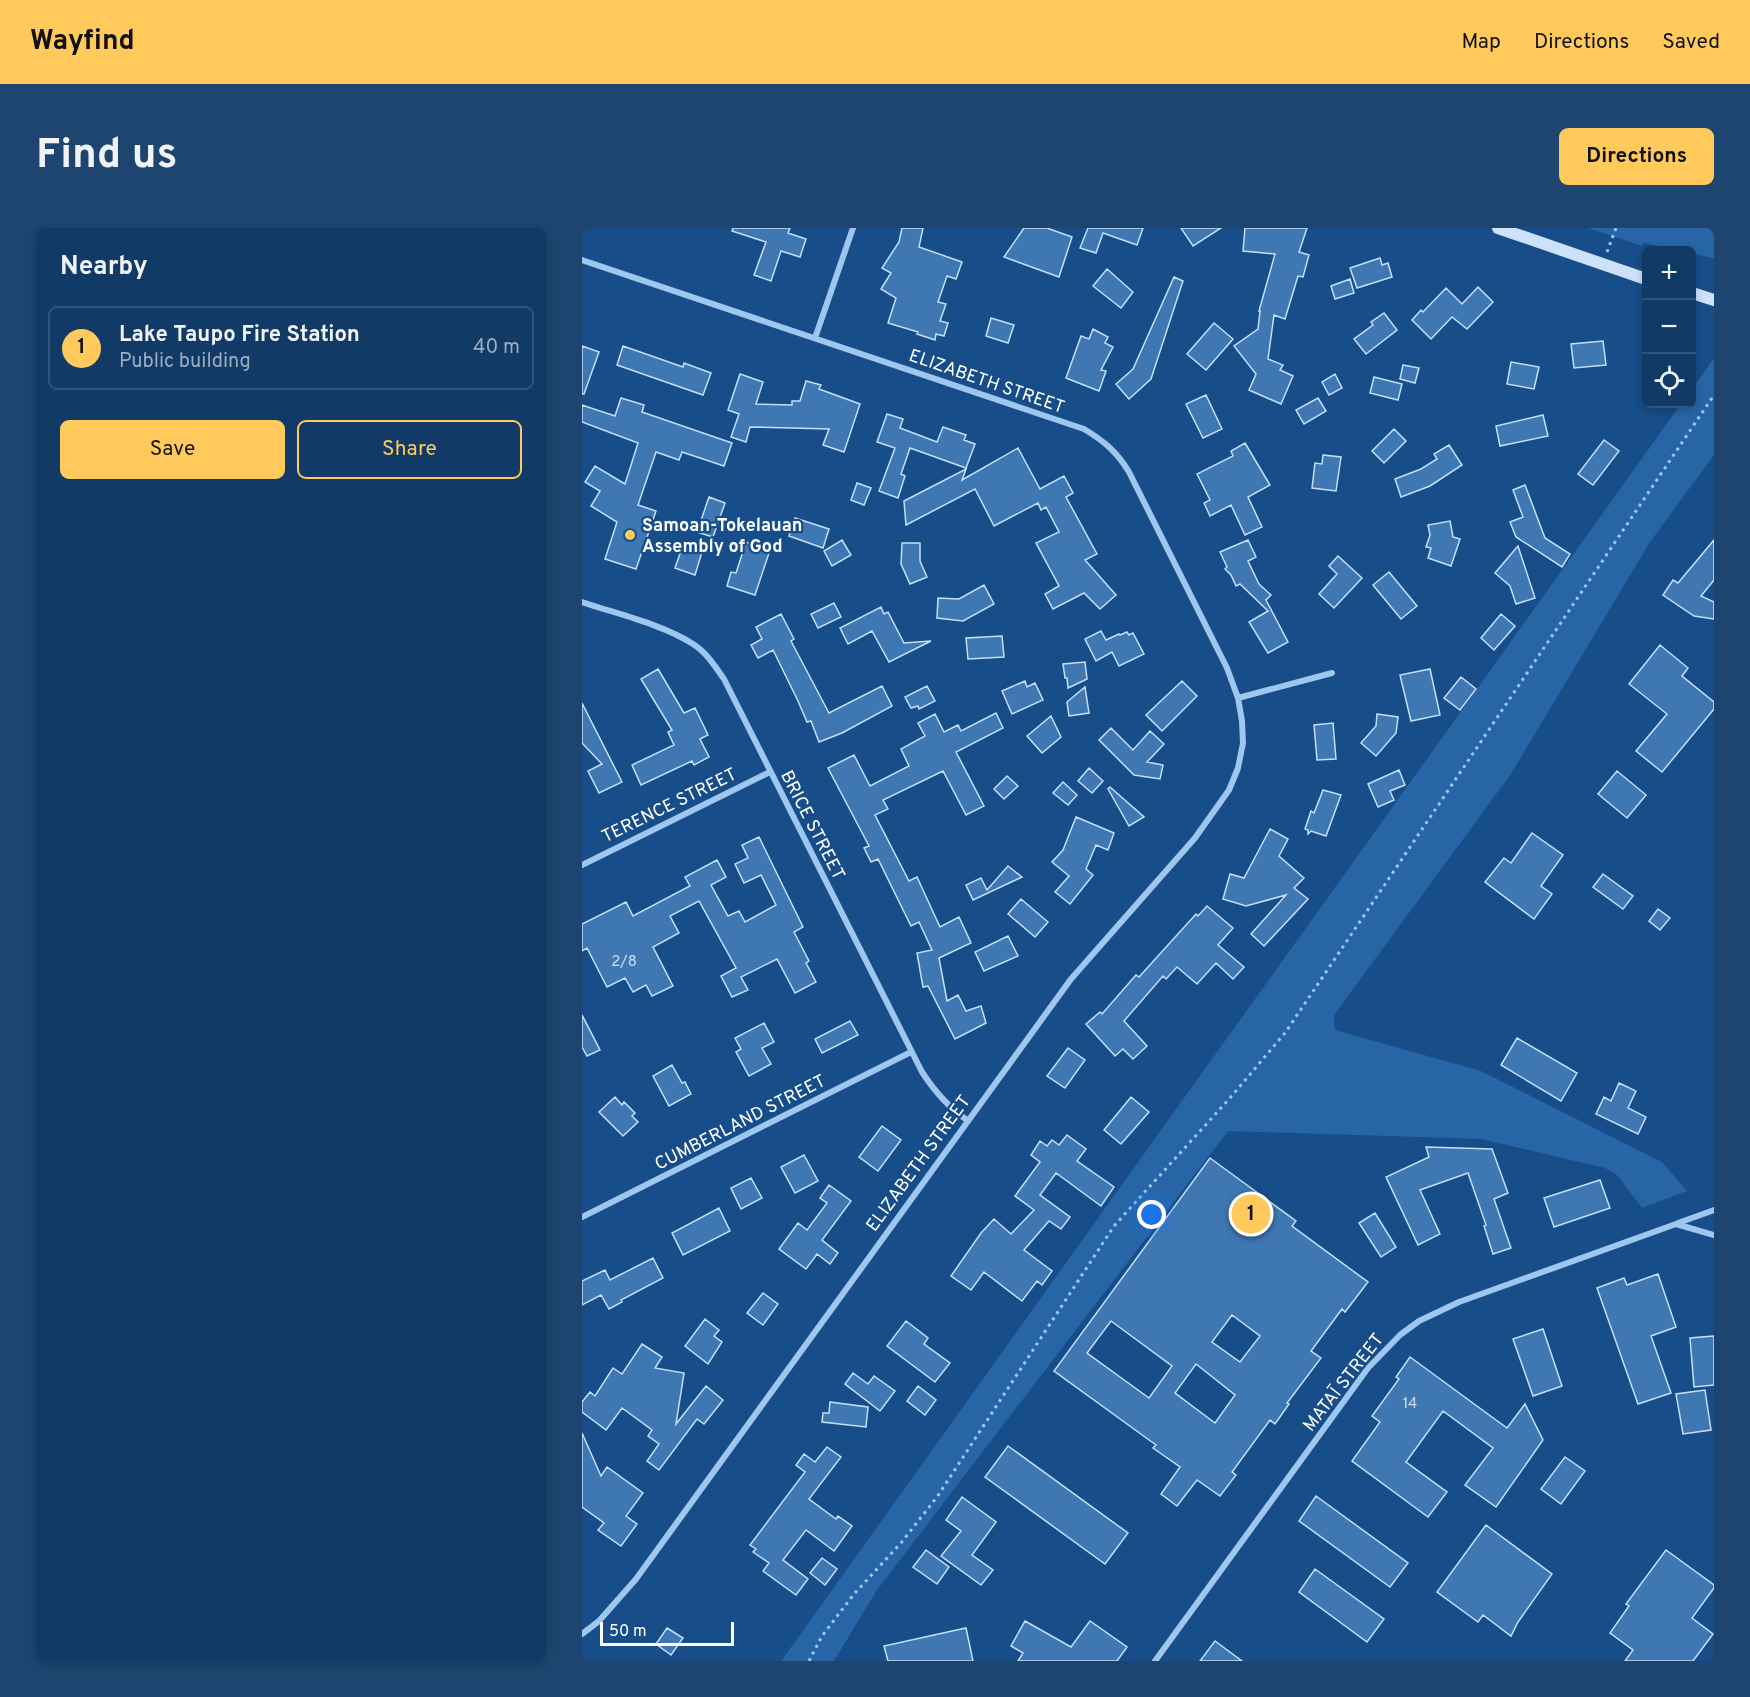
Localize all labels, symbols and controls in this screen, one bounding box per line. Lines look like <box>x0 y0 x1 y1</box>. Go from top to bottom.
text: Wayfind <box>30 24 135 60</box>
text: Map <box>1461 29 1501 56</box>
text: Directions <box>1534 29 1629 56</box>
text: Saved <box>1662 29 1720 56</box>
button: Directions <box>1559 128 1714 185</box>
text: Find us <box>36 130 177 183</box>
map controls <box>1642 246 1696 408</box>
button: + <box>1642 246 1696 300</box>
text: Nearby <box>60 251 148 284</box>
button: − <box>1642 300 1696 354</box>
text: Lake Taupo Fire Station <box>119 322 360 349</box>
text: 1 <box>78 335 86 361</box>
text: 40 m <box>473 335 520 361</box>
street label: ELIZABETH STREET <box>906 345 1067 420</box>
text: Public building <box>119 349 251 375</box>
button: locate <box>1642 354 1696 408</box>
button: Save <box>60 420 285 479</box>
button: Share <box>297 420 522 479</box>
place label: Samoan-Tokelauan Assembly of God <box>642 515 803 559</box>
marker: Samoan-Tokelauan Assembly of God <box>623 528 637 542</box>
street label: TERENCE STREET <box>598 764 741 849</box>
street label: BRICE STREET <box>774 767 849 884</box>
house number: 2/8 <box>611 953 637 972</box>
street label: CUMBERLAND STREET <box>651 1070 830 1176</box>
street label: ELIZABETH STREET <box>862 1091 977 1237</box>
pin: 1 <box>1232 1192 1270 1236</box>
your location <box>1137 1200 1166 1229</box>
street label: MATAĪ STREET <box>1298 1328 1390 1437</box>
house number: 14 <box>1403 1395 1417 1414</box>
scale bar <box>600 1619 734 1646</box>
text: 50 m <box>609 1622 647 1642</box>

